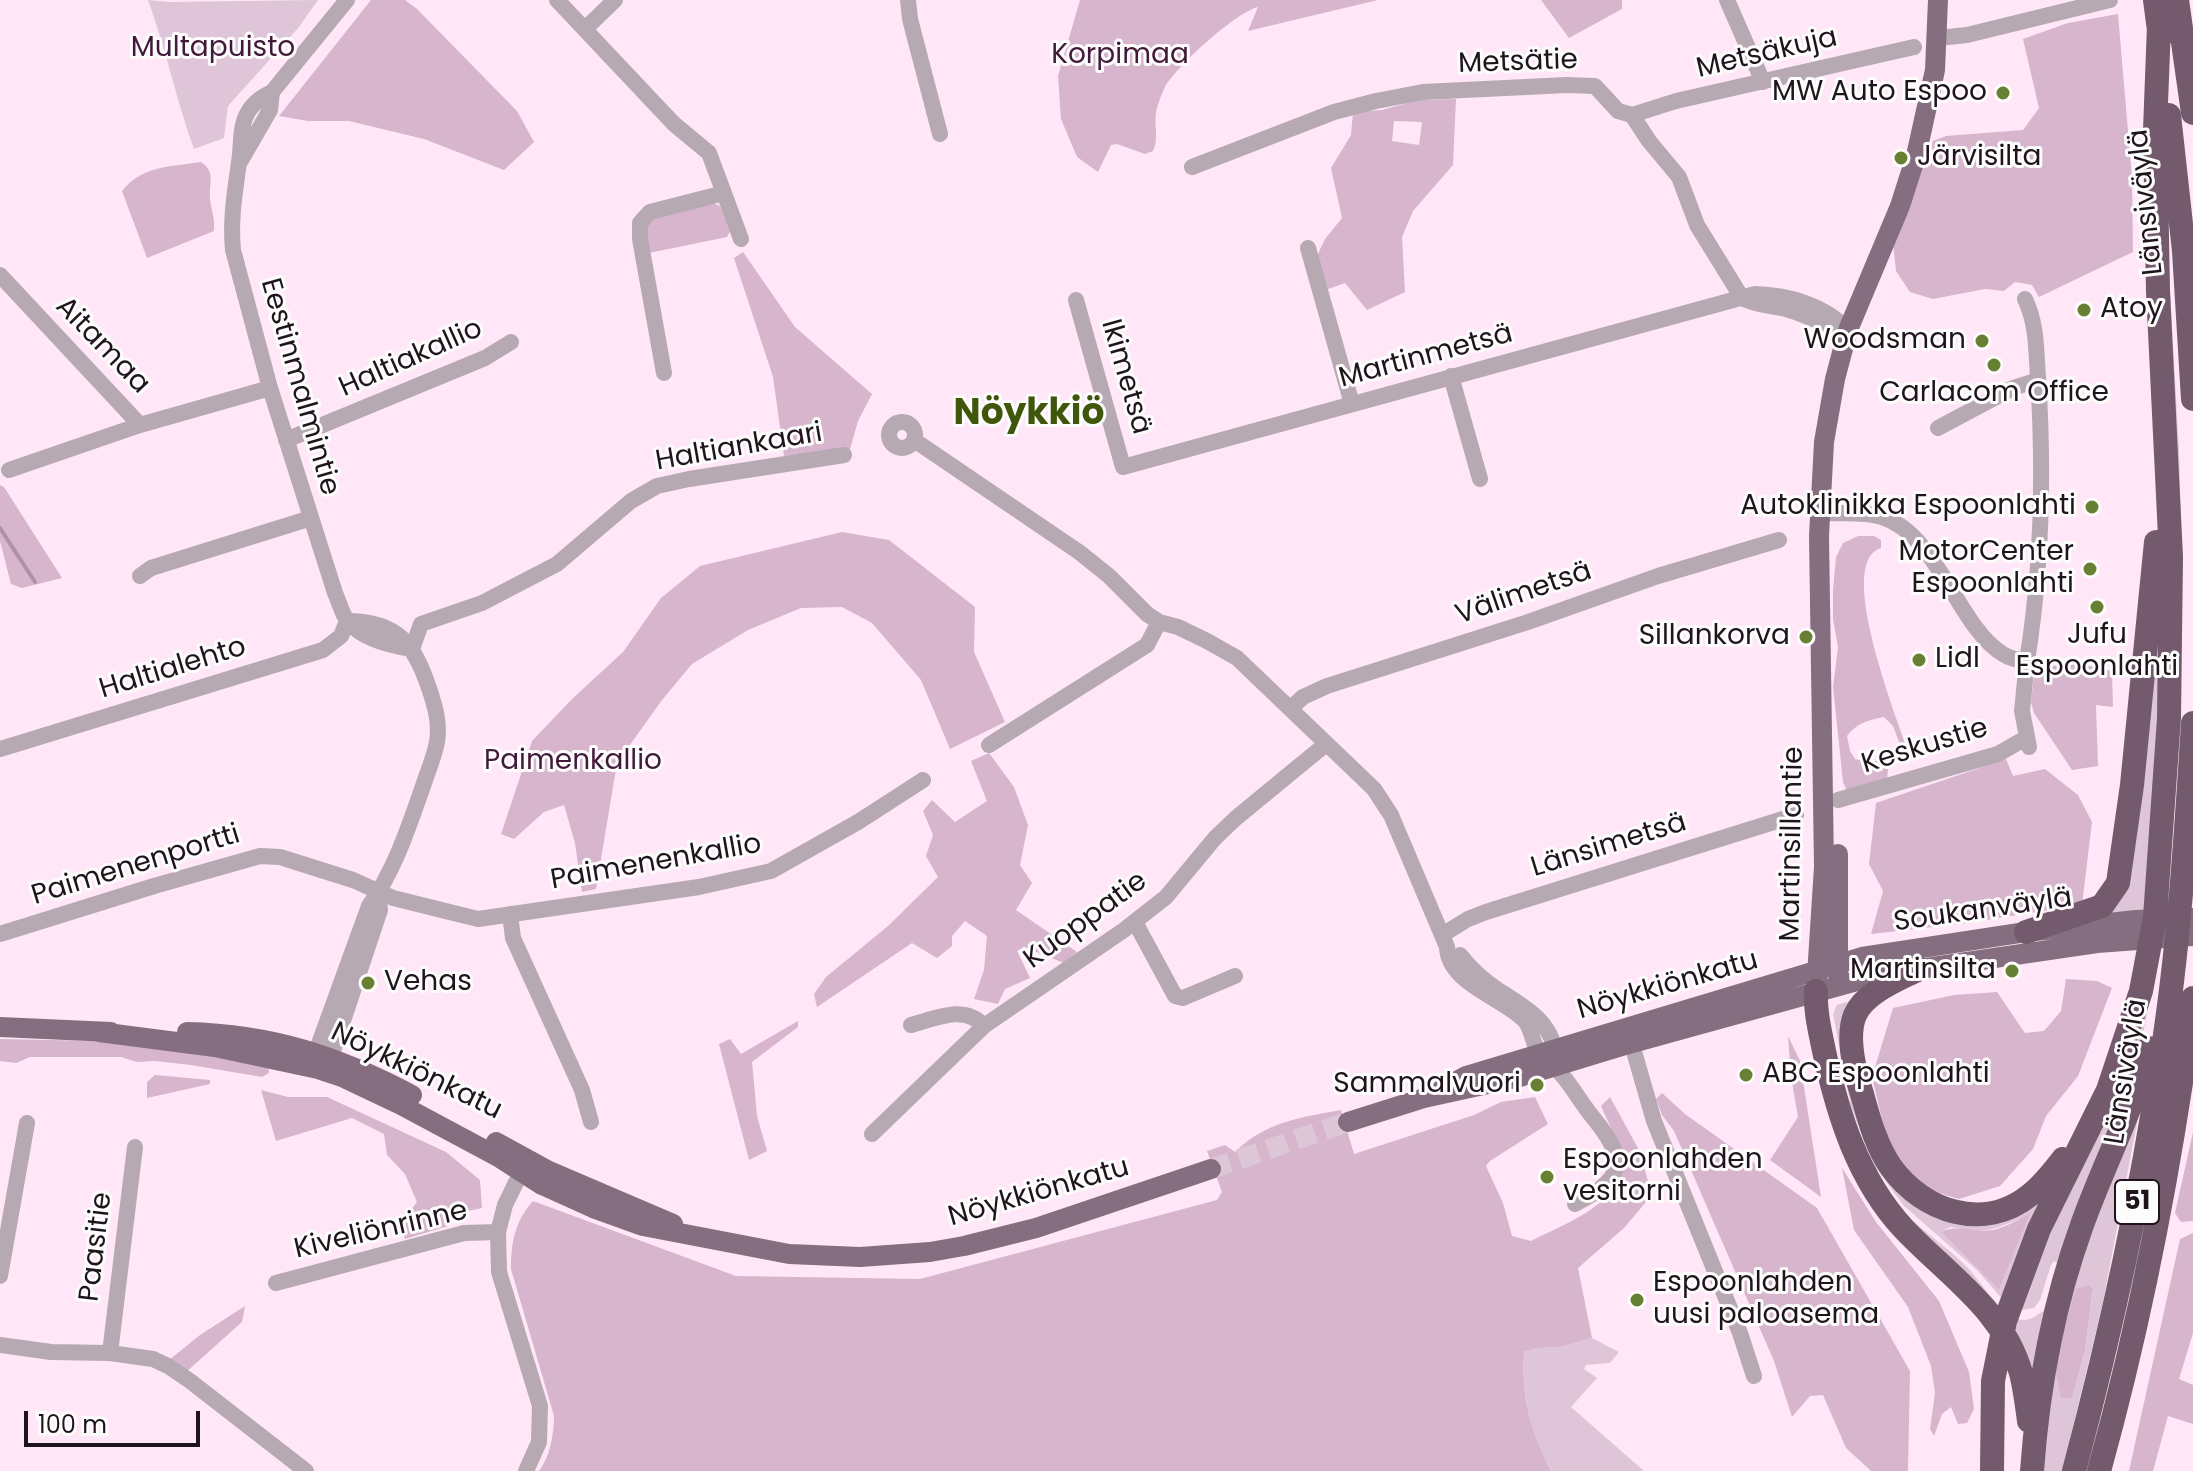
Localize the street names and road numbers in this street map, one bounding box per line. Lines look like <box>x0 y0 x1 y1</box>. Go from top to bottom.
street label: Metsäkuja <box>1693 21 1841 87</box>
street label: Metsätie <box>1458 44 1578 82</box>
street label: Länsiväylä <box>2123 127 2171 277</box>
street label: Eestinmalmintie <box>252 275 346 499</box>
street label: Aitamaa <box>48 291 156 401</box>
street label: Haltiakallio <box>334 313 488 405</box>
street label: Ikimetsä <box>1093 316 1157 438</box>
street label: Martinmetsä <box>1335 318 1517 396</box>
street label: Haltiankaari <box>653 417 825 479</box>
street label: Välimetsä <box>1452 555 1596 633</box>
street label: Haltialehto <box>96 631 250 707</box>
street label: Keskustie <box>1858 712 1992 782</box>
street label: Martinsillantie <box>1775 746 1811 942</box>
street label: Länsimetsä <box>1527 806 1691 886</box>
street label: Paimenenportti <box>28 818 244 914</box>
street label: Paimenenkallio <box>548 828 764 898</box>
street label: Kuoppatie <box>1018 865 1154 977</box>
street label: Soukanväylä <box>1892 882 2074 940</box>
street label: Nöykkiönkatu <box>1574 944 1762 1028</box>
street label: Länsiväylä <box>2099 997 2155 1147</box>
street label: Nöykkiönkatu <box>325 1016 507 1128</box>
street label: Nöykkiönkatu <box>945 1151 1133 1235</box>
road number: 51 <box>2115 1180 2159 1224</box>
street label: Paasitie <box>74 1190 120 1304</box>
street label: Kiveliönrinne <box>291 1195 471 1267</box>

